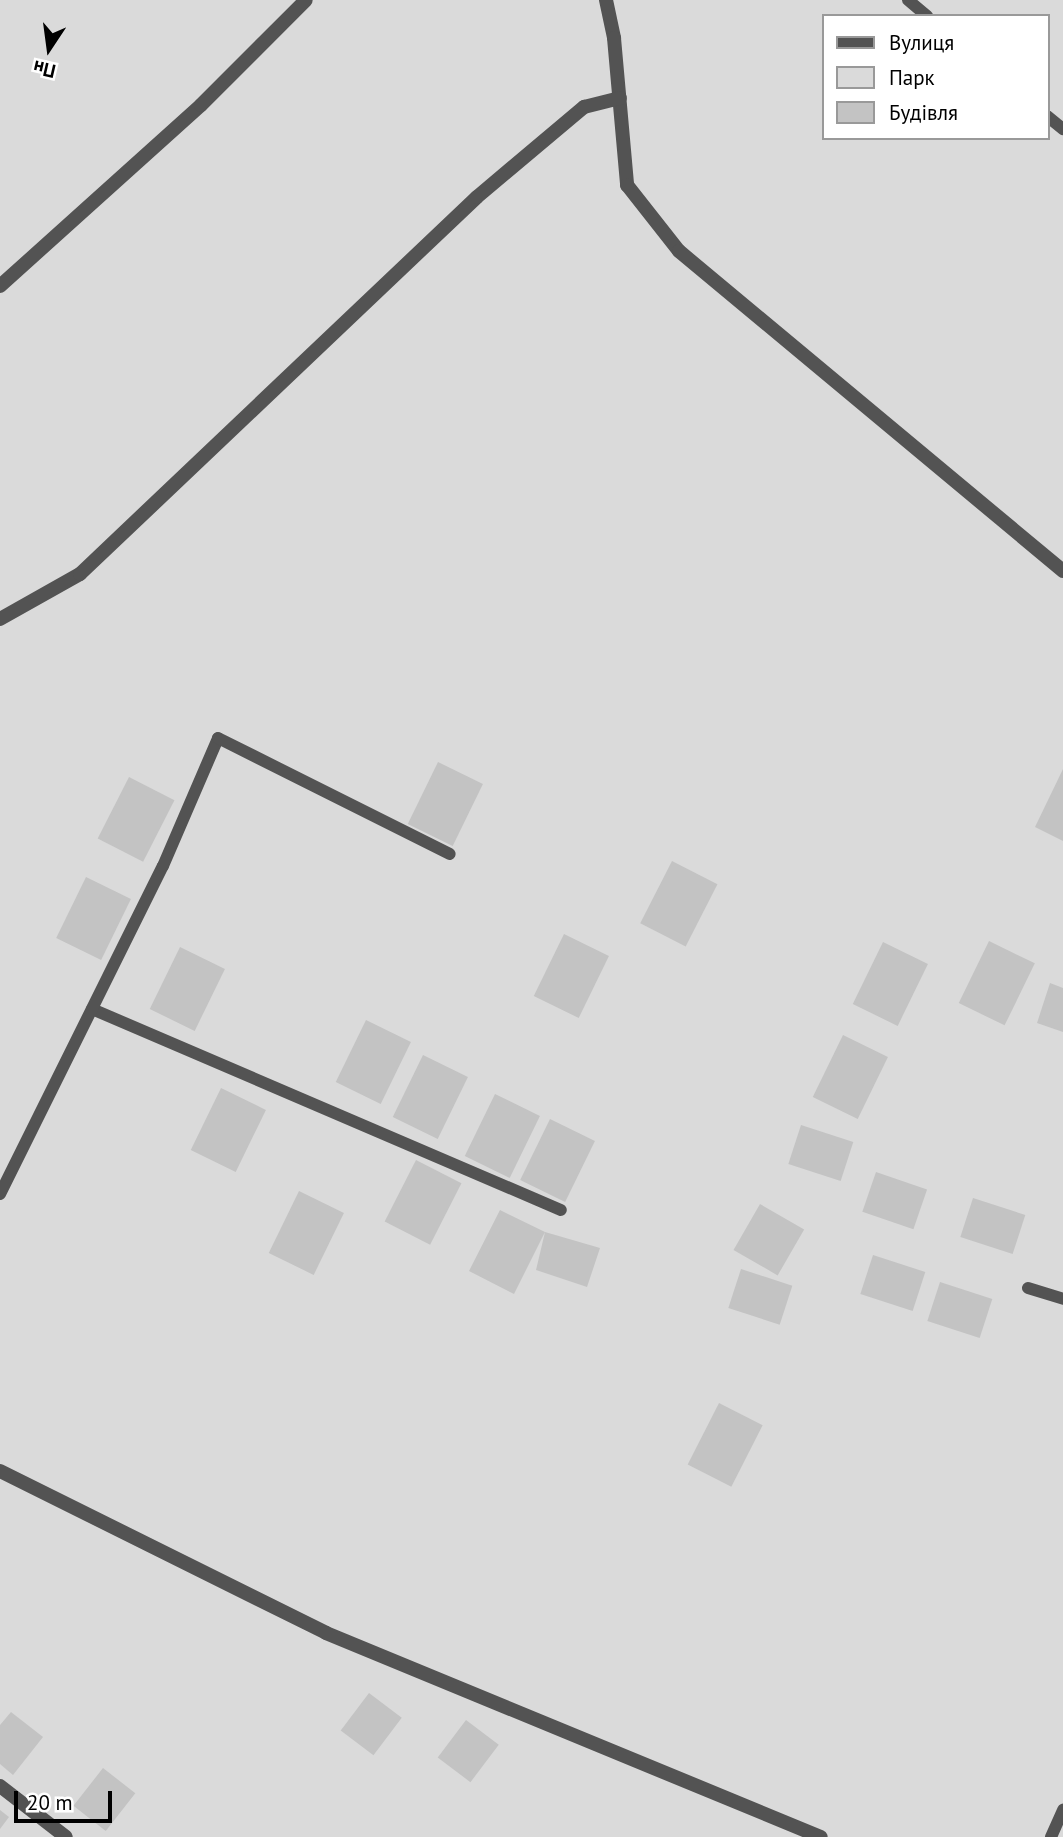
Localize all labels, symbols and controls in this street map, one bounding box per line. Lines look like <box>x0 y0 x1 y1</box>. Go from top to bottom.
north arrow <box>14 14 84 84</box>
legend <box>822 14 1049 140</box>
text: Вулиця <box>889 29 954 56</box>
text: Пн <box>31 55 58 84</box>
text: Парк <box>889 64 935 91</box>
text: Будівля <box>889 99 958 126</box>
scale bar <box>18 1778 116 1822</box>
text: 20 m <box>27 1789 73 1816</box>

